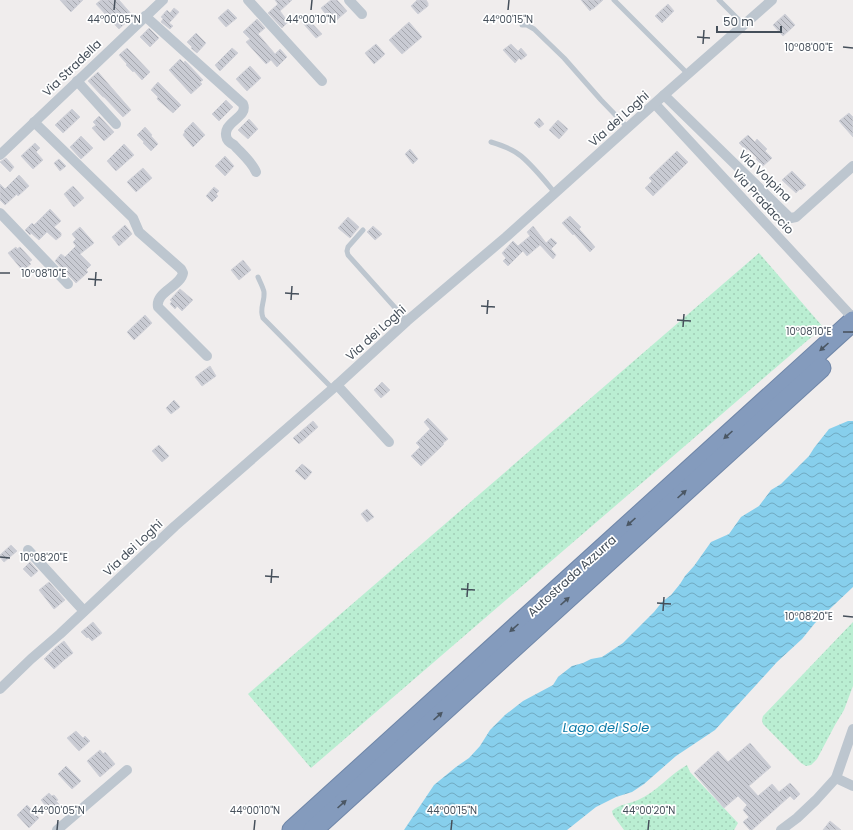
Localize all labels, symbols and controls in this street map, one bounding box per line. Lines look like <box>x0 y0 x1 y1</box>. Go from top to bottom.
scale bar <box>717 8 781 34</box>
text: 44°00'05"N <box>87 12 141 27</box>
text: 44°00'10"N <box>286 12 336 27</box>
text: 44°00'15"N <box>483 12 533 27</box>
text: 50 m <box>723 13 754 30</box>
street label: Via Stradella <box>38 35 105 100</box>
text: 10°08'00"E <box>785 40 833 55</box>
street label: Via dei Loghi <box>585 87 653 150</box>
street label: Via Volpina <box>735 146 796 205</box>
street label: Via Pradaccio <box>729 165 798 238</box>
text: 10°08'10"E <box>21 266 67 281</box>
street label: Via dei Loghi <box>342 301 410 364</box>
text: 10°08'10"E <box>786 324 832 339</box>
one-way arrow <box>819 343 829 352</box>
one-way arrow <box>723 430 733 439</box>
one-way arrow <box>677 490 687 499</box>
street label: Via dei Loghi <box>99 516 166 580</box>
one-way arrow <box>627 517 636 526</box>
street label: Autostrada Azzurra <box>524 531 620 620</box>
text: 10°08'20"E <box>20 550 68 565</box>
one-way arrow <box>560 596 570 605</box>
text: 10°08'20"E <box>785 609 833 624</box>
one-way arrow <box>510 623 519 632</box>
one-way arrow <box>433 712 443 721</box>
water label: Lago del Sole <box>563 718 649 737</box>
one-way arrow <box>337 799 347 808</box>
text: 44°00'05"N <box>31 803 85 818</box>
text: 44°00'10"N <box>230 803 280 818</box>
text: 44°00'15"N <box>427 803 477 818</box>
text: 44°00'20"N <box>623 803 675 818</box>

